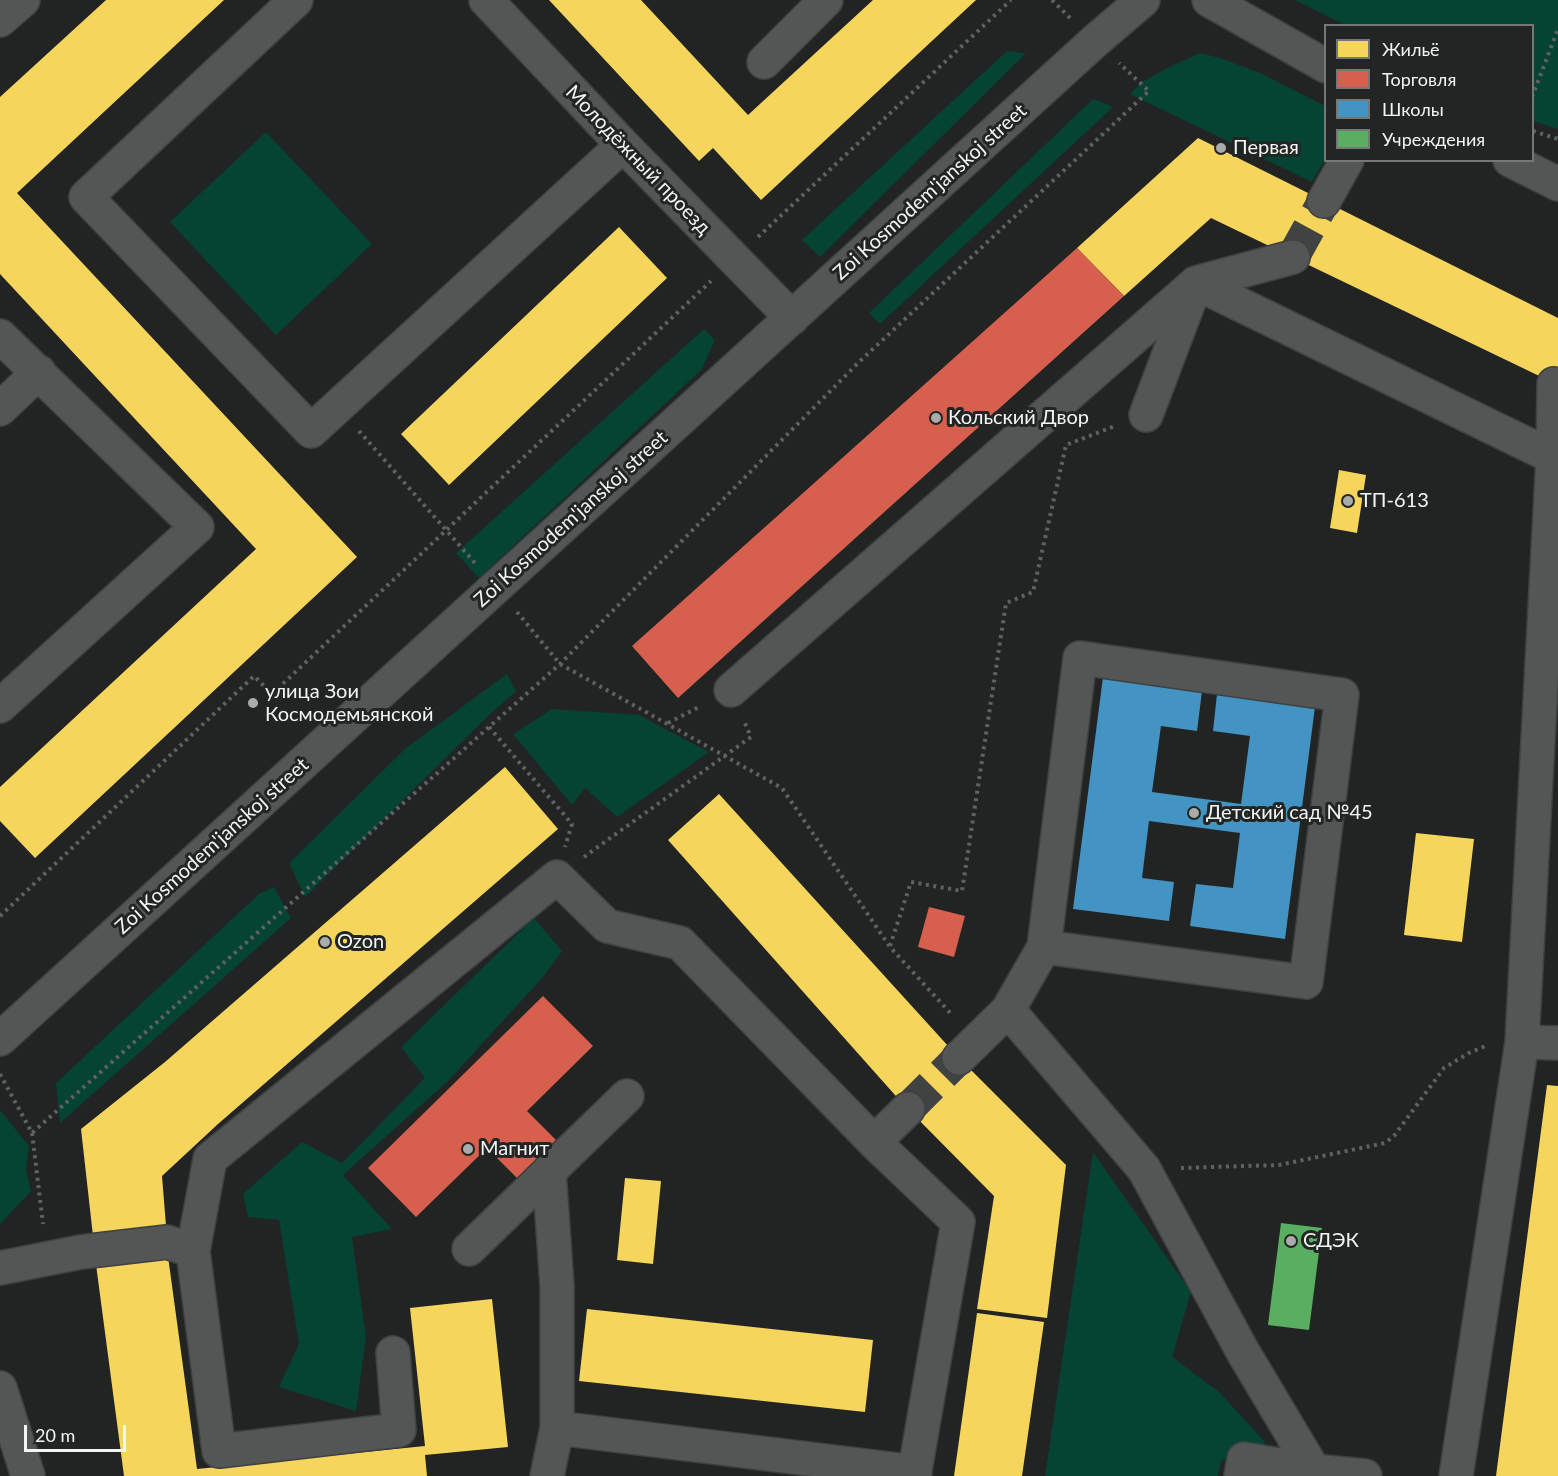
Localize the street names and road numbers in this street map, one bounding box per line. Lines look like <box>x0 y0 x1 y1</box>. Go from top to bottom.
street label: Молодёжный проезд <box>560 80 716 240</box>
street label: Zoi Kosmodem'janskoj street <box>829 99 1031 285</box>
street label: Zoi Kosmodem'janskoj street <box>470 426 672 612</box>
street label: Zoi Kosmodem'janskoj street <box>111 753 313 939</box>

